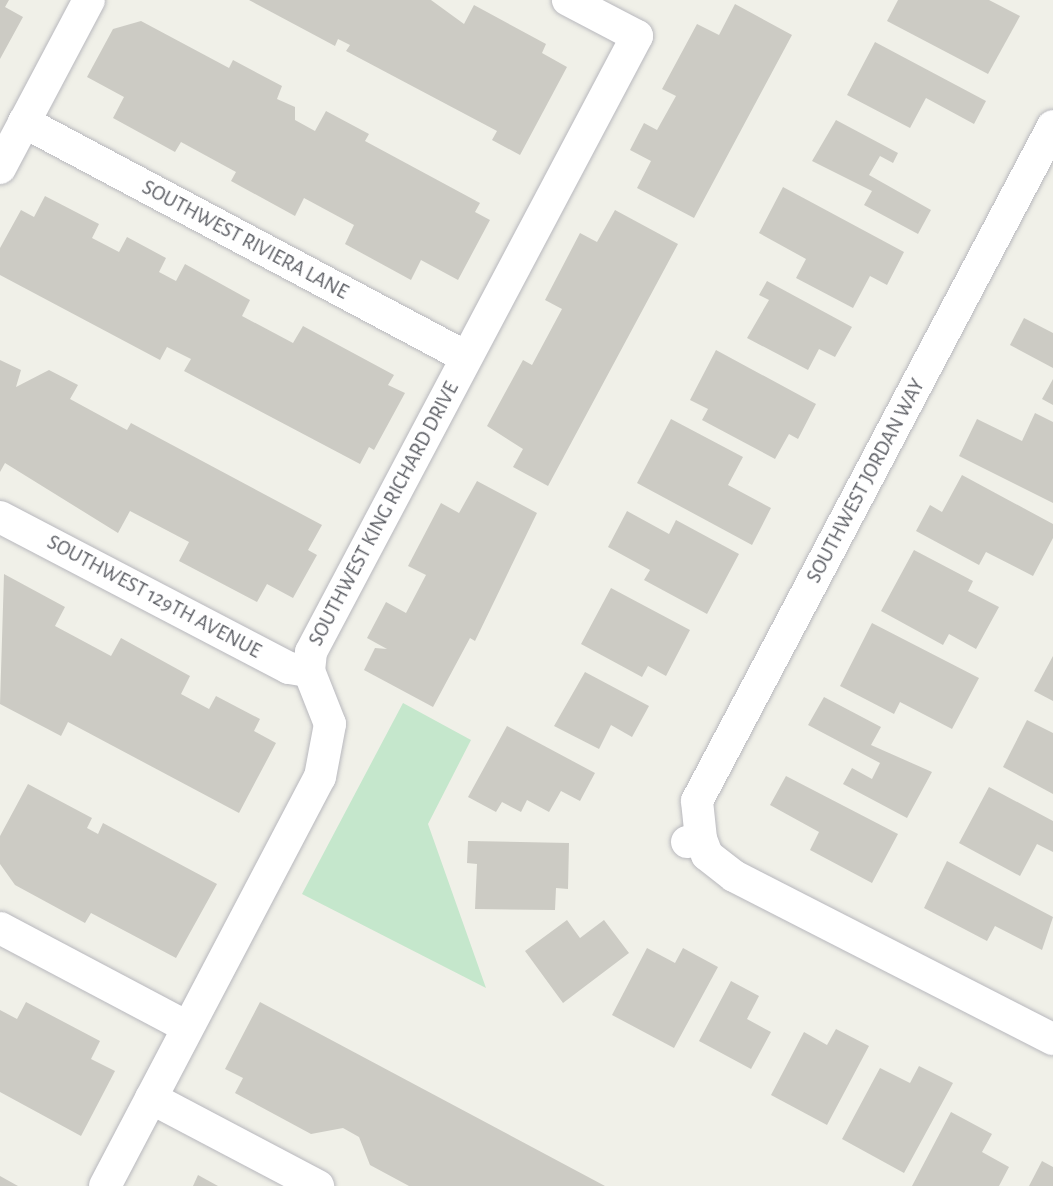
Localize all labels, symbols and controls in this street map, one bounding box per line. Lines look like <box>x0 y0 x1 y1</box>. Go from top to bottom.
street label: SOUTHWEST RIVIERA LANE <box>138 175 352 305</box>
street label: SOUTHWEST JORDAN WAY <box>801 375 931 587</box>
street label: SOUTHWEST KING RICHARD DRIVE <box>303 378 465 650</box>
street label: SOUTHWEST 129TH AVENUE <box>43 530 265 664</box>

